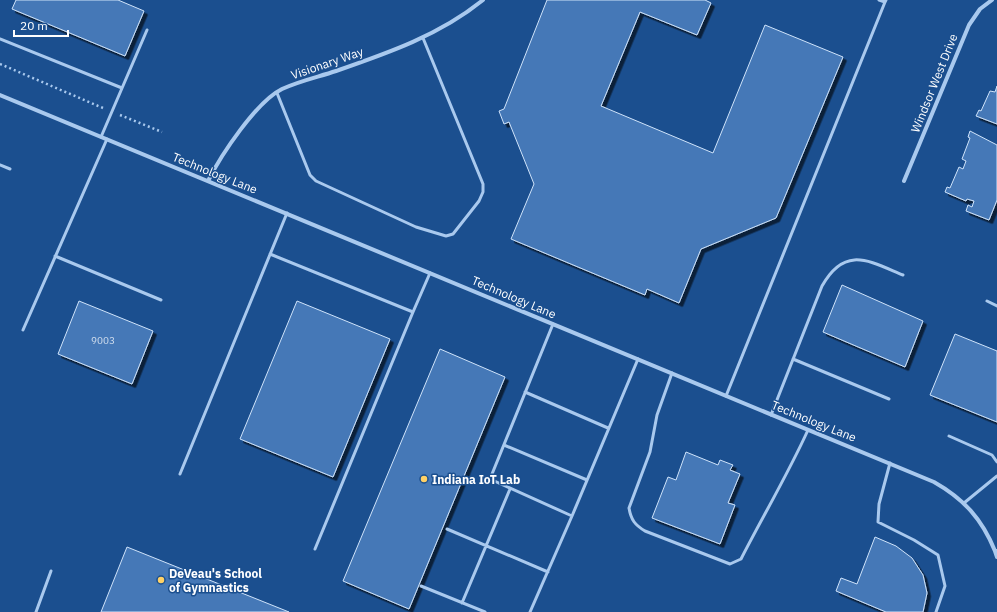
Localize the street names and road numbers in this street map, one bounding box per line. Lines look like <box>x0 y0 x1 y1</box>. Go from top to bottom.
street label: Windsor West Drive <box>907 31 961 135</box>
street label: Visionary Way <box>289 44 365 82</box>
street label: Technology Lane <box>170 149 260 197</box>
street label: Technology Lane <box>470 272 559 322</box>
street label: Technology Lane <box>769 397 859 445</box>

